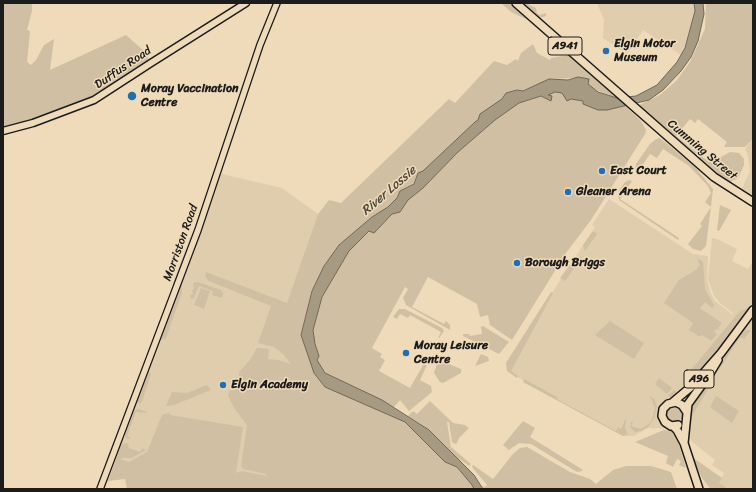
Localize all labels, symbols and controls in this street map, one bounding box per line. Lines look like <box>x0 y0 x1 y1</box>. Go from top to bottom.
road number: A941 <box>548 37 582 55</box>
place label: Elgin Motor Museum <box>614 37 675 65</box>
street label: Duffus Road <box>92 44 154 92</box>
marker: Elgin Motor Museum <box>601 46 611 56</box>
place label: Moray Vaccination Centre <box>141 82 238 110</box>
marker: Moray Vaccination Centre <box>126 90 138 102</box>
street label: Cumming Street <box>664 117 740 183</box>
water label: River Lossie <box>358 163 420 219</box>
place label: East Court <box>610 164 667 178</box>
marker: East Court <box>597 166 607 176</box>
place label: Gleaner Arena <box>576 185 651 199</box>
marker: Gleaner Arena <box>563 187 573 197</box>
street label: Morriston Road <box>160 203 202 283</box>
place label: Borough Briggs <box>525 256 605 270</box>
marker: Borough Briggs <box>512 258 522 268</box>
place label: Moray Leisure Centre <box>414 339 488 367</box>
marker: Moray Leisure Centre <box>401 348 411 358</box>
road number: A96 <box>684 370 714 388</box>
place label: Elgin Academy <box>231 378 308 392</box>
marker: Elgin Academy <box>218 380 228 390</box>

